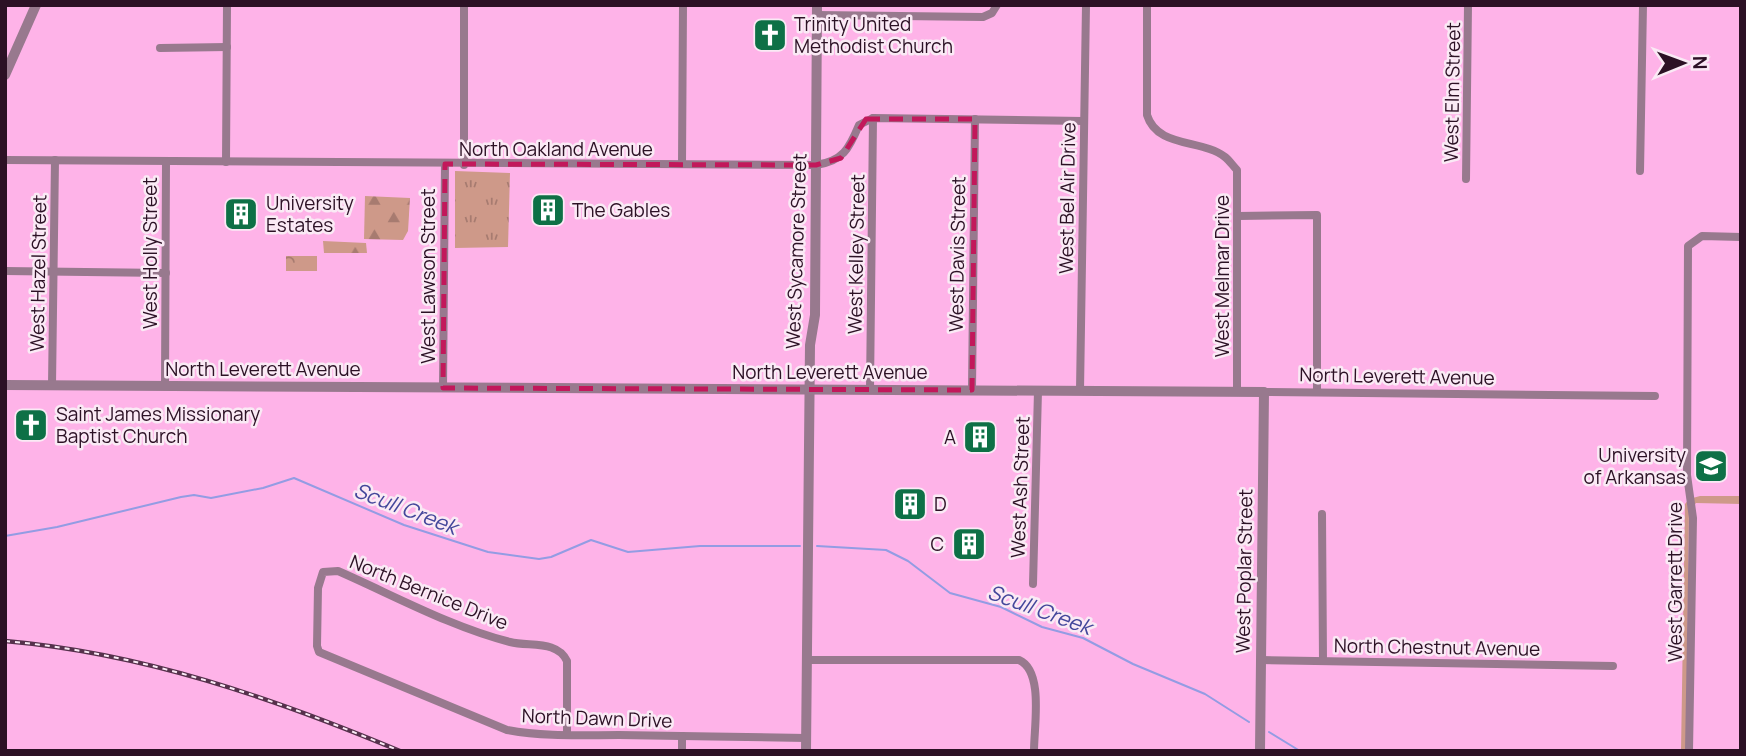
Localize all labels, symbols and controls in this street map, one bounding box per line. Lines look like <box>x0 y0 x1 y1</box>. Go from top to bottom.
place label: Trinity United Methodist Church <box>794 11 953 59</box>
church icon: Trinity United Methodist Church <box>751 16 789 54</box>
street label: West Elm Street <box>1438 22 1466 162</box>
north arrow <box>1648 28 1718 98</box>
text: N <box>1687 56 1713 70</box>
street label: West Bel Air Drive <box>1053 122 1081 274</box>
street label: North Oakland Avenue <box>459 136 653 162</box>
street label: West Sycamore Street <box>780 153 812 349</box>
street label: West Kelley Street <box>842 174 870 334</box>
street label: West Davis Street <box>943 176 971 332</box>
street label: West Holly Street <box>137 177 163 329</box>
street label: West Lawson Street <box>415 188 441 364</box>
place label: University Estates <box>266 190 354 238</box>
building icon: The Gables <box>529 191 567 229</box>
street label: West Hazel Street <box>24 194 52 352</box>
building icon: University Estates <box>222 195 260 233</box>
street label: West Melmar Drive <box>1209 195 1235 357</box>
place label: The Gables <box>572 197 670 223</box>
street label: North Leverett Avenue <box>165 356 361 382</box>
street label: North Leverett Avenue <box>732 359 928 385</box>
street label: North Leverett Avenue <box>1299 361 1495 391</box>
place label: Saint James Missionary Baptist Church <box>56 401 260 449</box>
church icon: Saint James Missionary Baptist Church <box>12 406 50 444</box>
street label: West Ash Street <box>1005 416 1035 558</box>
building icon: A <box>961 418 999 456</box>
place label: A <box>944 424 956 450</box>
place label: University of Arkansas <box>1584 442 1686 490</box>
school or university icon: University of Arkansas <box>1692 447 1730 485</box>
water label: Scull Creek <box>350 476 464 541</box>
building icon: D <box>891 485 929 523</box>
street label: West Poplar Street <box>1230 489 1258 653</box>
place label: D <box>934 491 947 517</box>
street label: West Garrett Drive <box>1662 502 1688 662</box>
building icon: C <box>950 525 988 563</box>
place label: C <box>930 531 944 557</box>
street label: North Bernice Drive <box>346 548 512 636</box>
water label: Scull Creek <box>984 577 1098 642</box>
street label: North Chestnut Avenue <box>1334 632 1540 662</box>
street label: North Dawn Drive <box>521 702 673 734</box>

